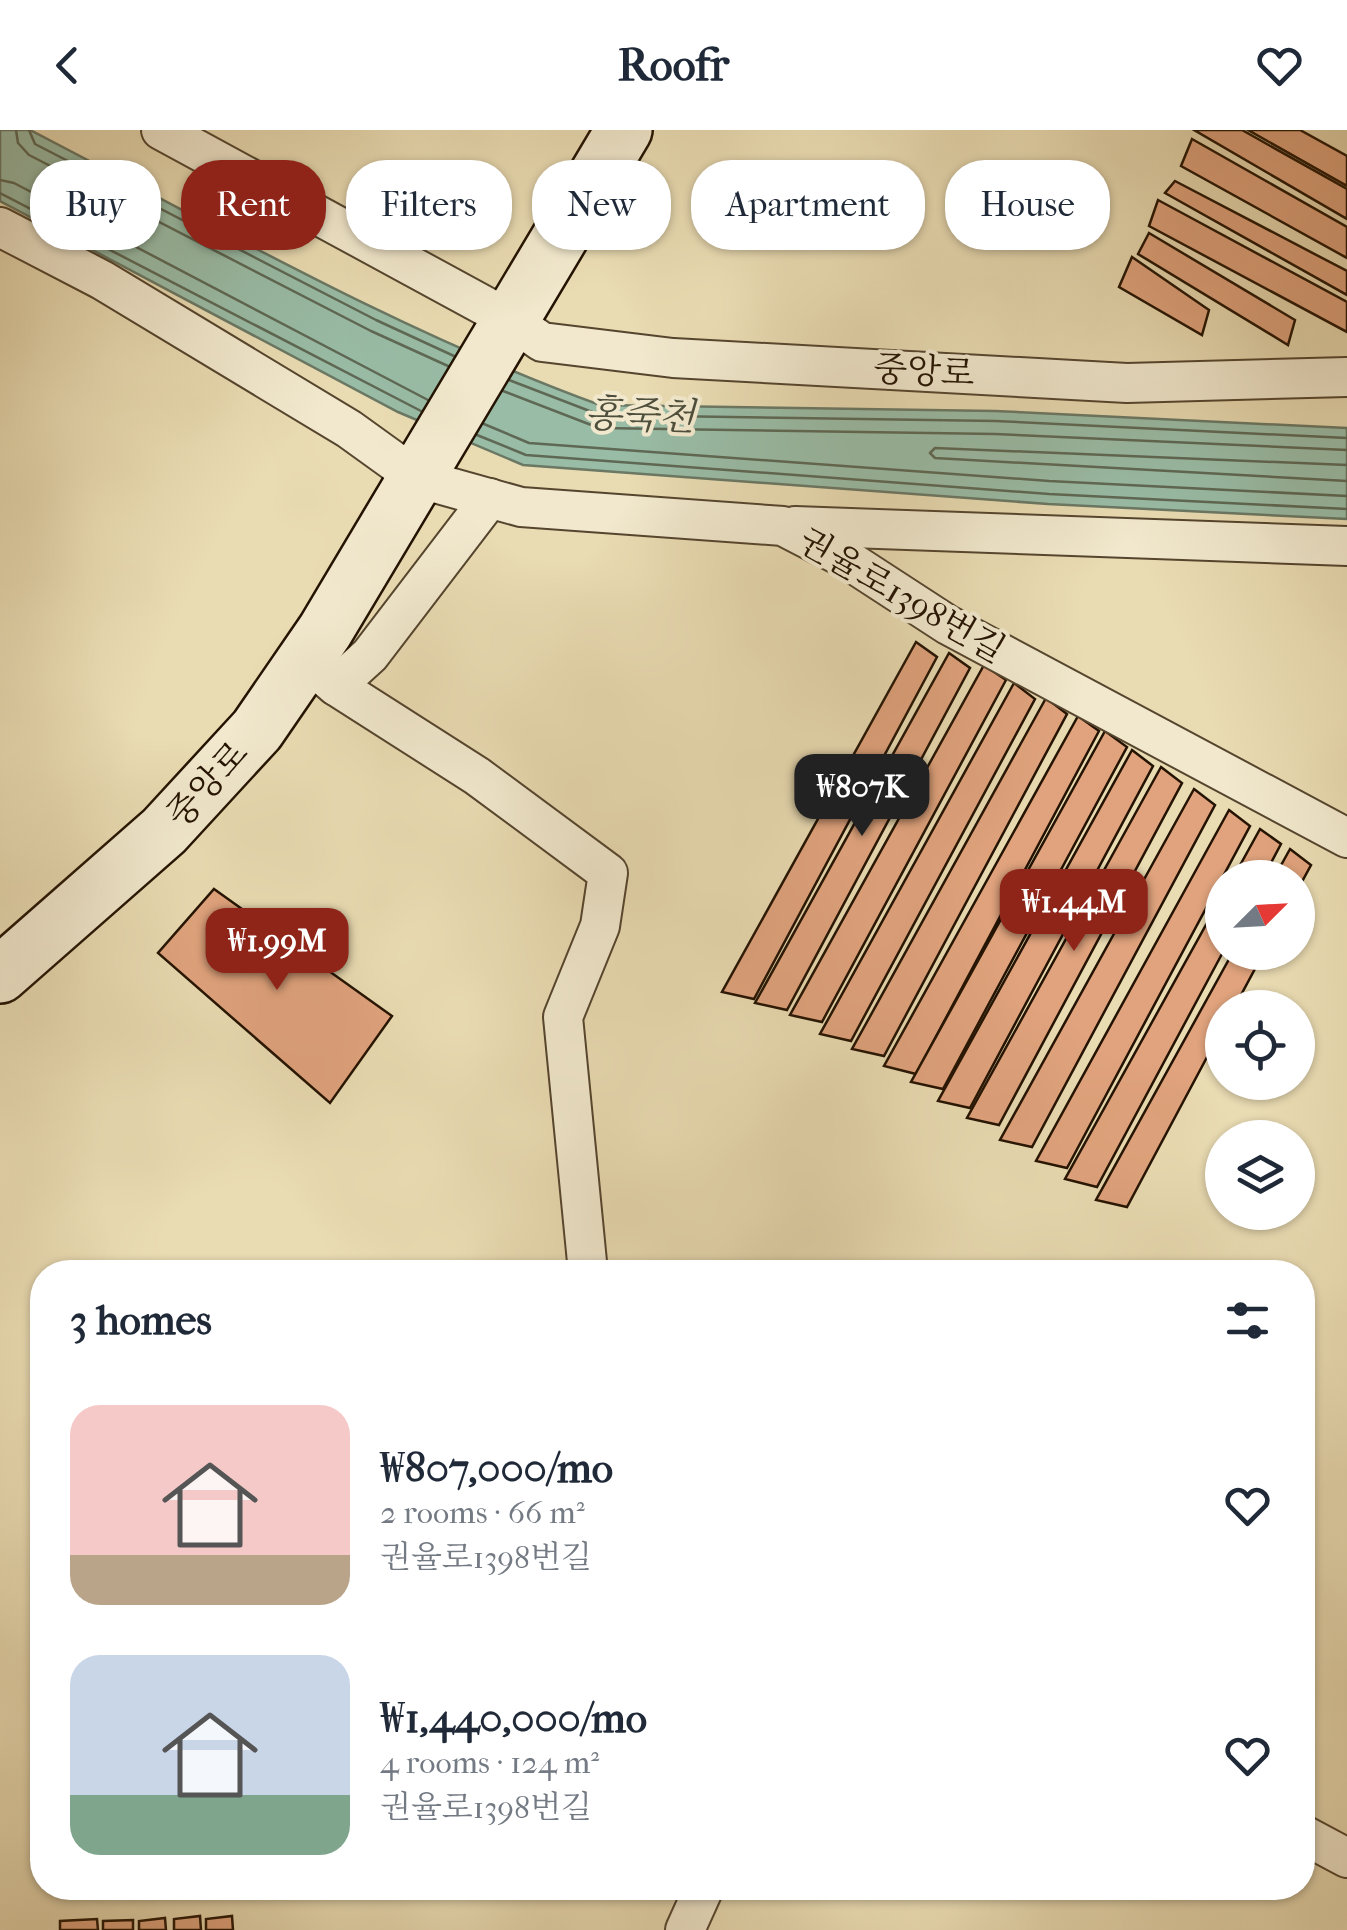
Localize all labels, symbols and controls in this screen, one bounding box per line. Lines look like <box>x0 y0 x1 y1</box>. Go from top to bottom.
icon: back <box>40 38 95 93</box>
icon: heart <box>1252 38 1307 93</box>
text: Roofr <box>618 39 729 92</box>
chip: Buy <box>30 160 161 250</box>
chip: Rent <box>181 160 326 250</box>
chip: Filters <box>346 160 512 250</box>
chip: New <box>532 160 671 250</box>
chip: Apartment <box>691 160 925 250</box>
chip: House <box>945 160 1110 250</box>
street label: 중앙로 <box>872 348 976 395</box>
water label: 홍죽천 <box>584 391 698 440</box>
street label: 권율로1398번길 <box>791 520 1012 671</box>
street label: 중앙로 <box>158 733 257 836</box>
pin: ₩807K <box>792 754 932 839</box>
text: ₩807K <box>816 768 908 805</box>
north arrow <box>1205 860 1315 970</box>
map controls <box>1205 860 1315 1230</box>
pin: ₩1.44M <box>993 869 1155 954</box>
text: ₩1.44M <box>1022 883 1126 920</box>
pin: ₩1.99M <box>196 908 358 993</box>
text: ₩1.99M <box>228 922 326 959</box>
button: locate <box>1205 990 1315 1100</box>
button: layers <box>1205 1120 1315 1230</box>
icon: filters <box>1220 1293 1275 1348</box>
text: 3 homes <box>70 1296 212 1345</box>
text: ₩807,000/mo <box>380 1444 613 1493</box>
icon: home <box>150 1445 270 1565</box>
icon: heart <box>1220 1478 1275 1533</box>
text: 2 rooms · 66 m² <box>380 1494 585 1531</box>
text: 권율로1398번길 <box>380 1539 592 1576</box>
text: ₩1,440,000/mo <box>380 1694 647 1743</box>
icon: home <box>150 1695 270 1815</box>
icon: heart <box>1220 1728 1275 1783</box>
text: 4 rooms · 124 m² <box>380 1744 599 1781</box>
text: 권율로1398번길 <box>380 1789 592 1826</box>

